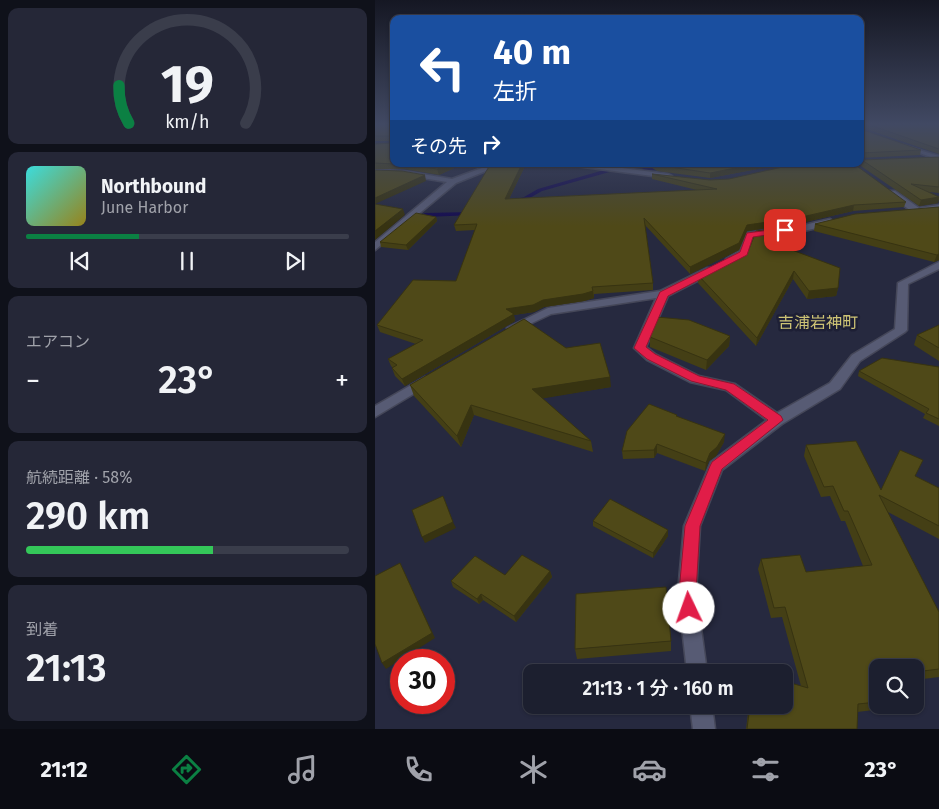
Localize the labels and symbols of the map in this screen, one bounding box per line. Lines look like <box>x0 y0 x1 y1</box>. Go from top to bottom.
pin <box>764 209 806 251</box>
district label: 吉浦岩神町 <box>778 313 858 332</box>
position arrow <box>662 581 714 633</box>
speed limit sign: 30 <box>390 649 455 714</box>

